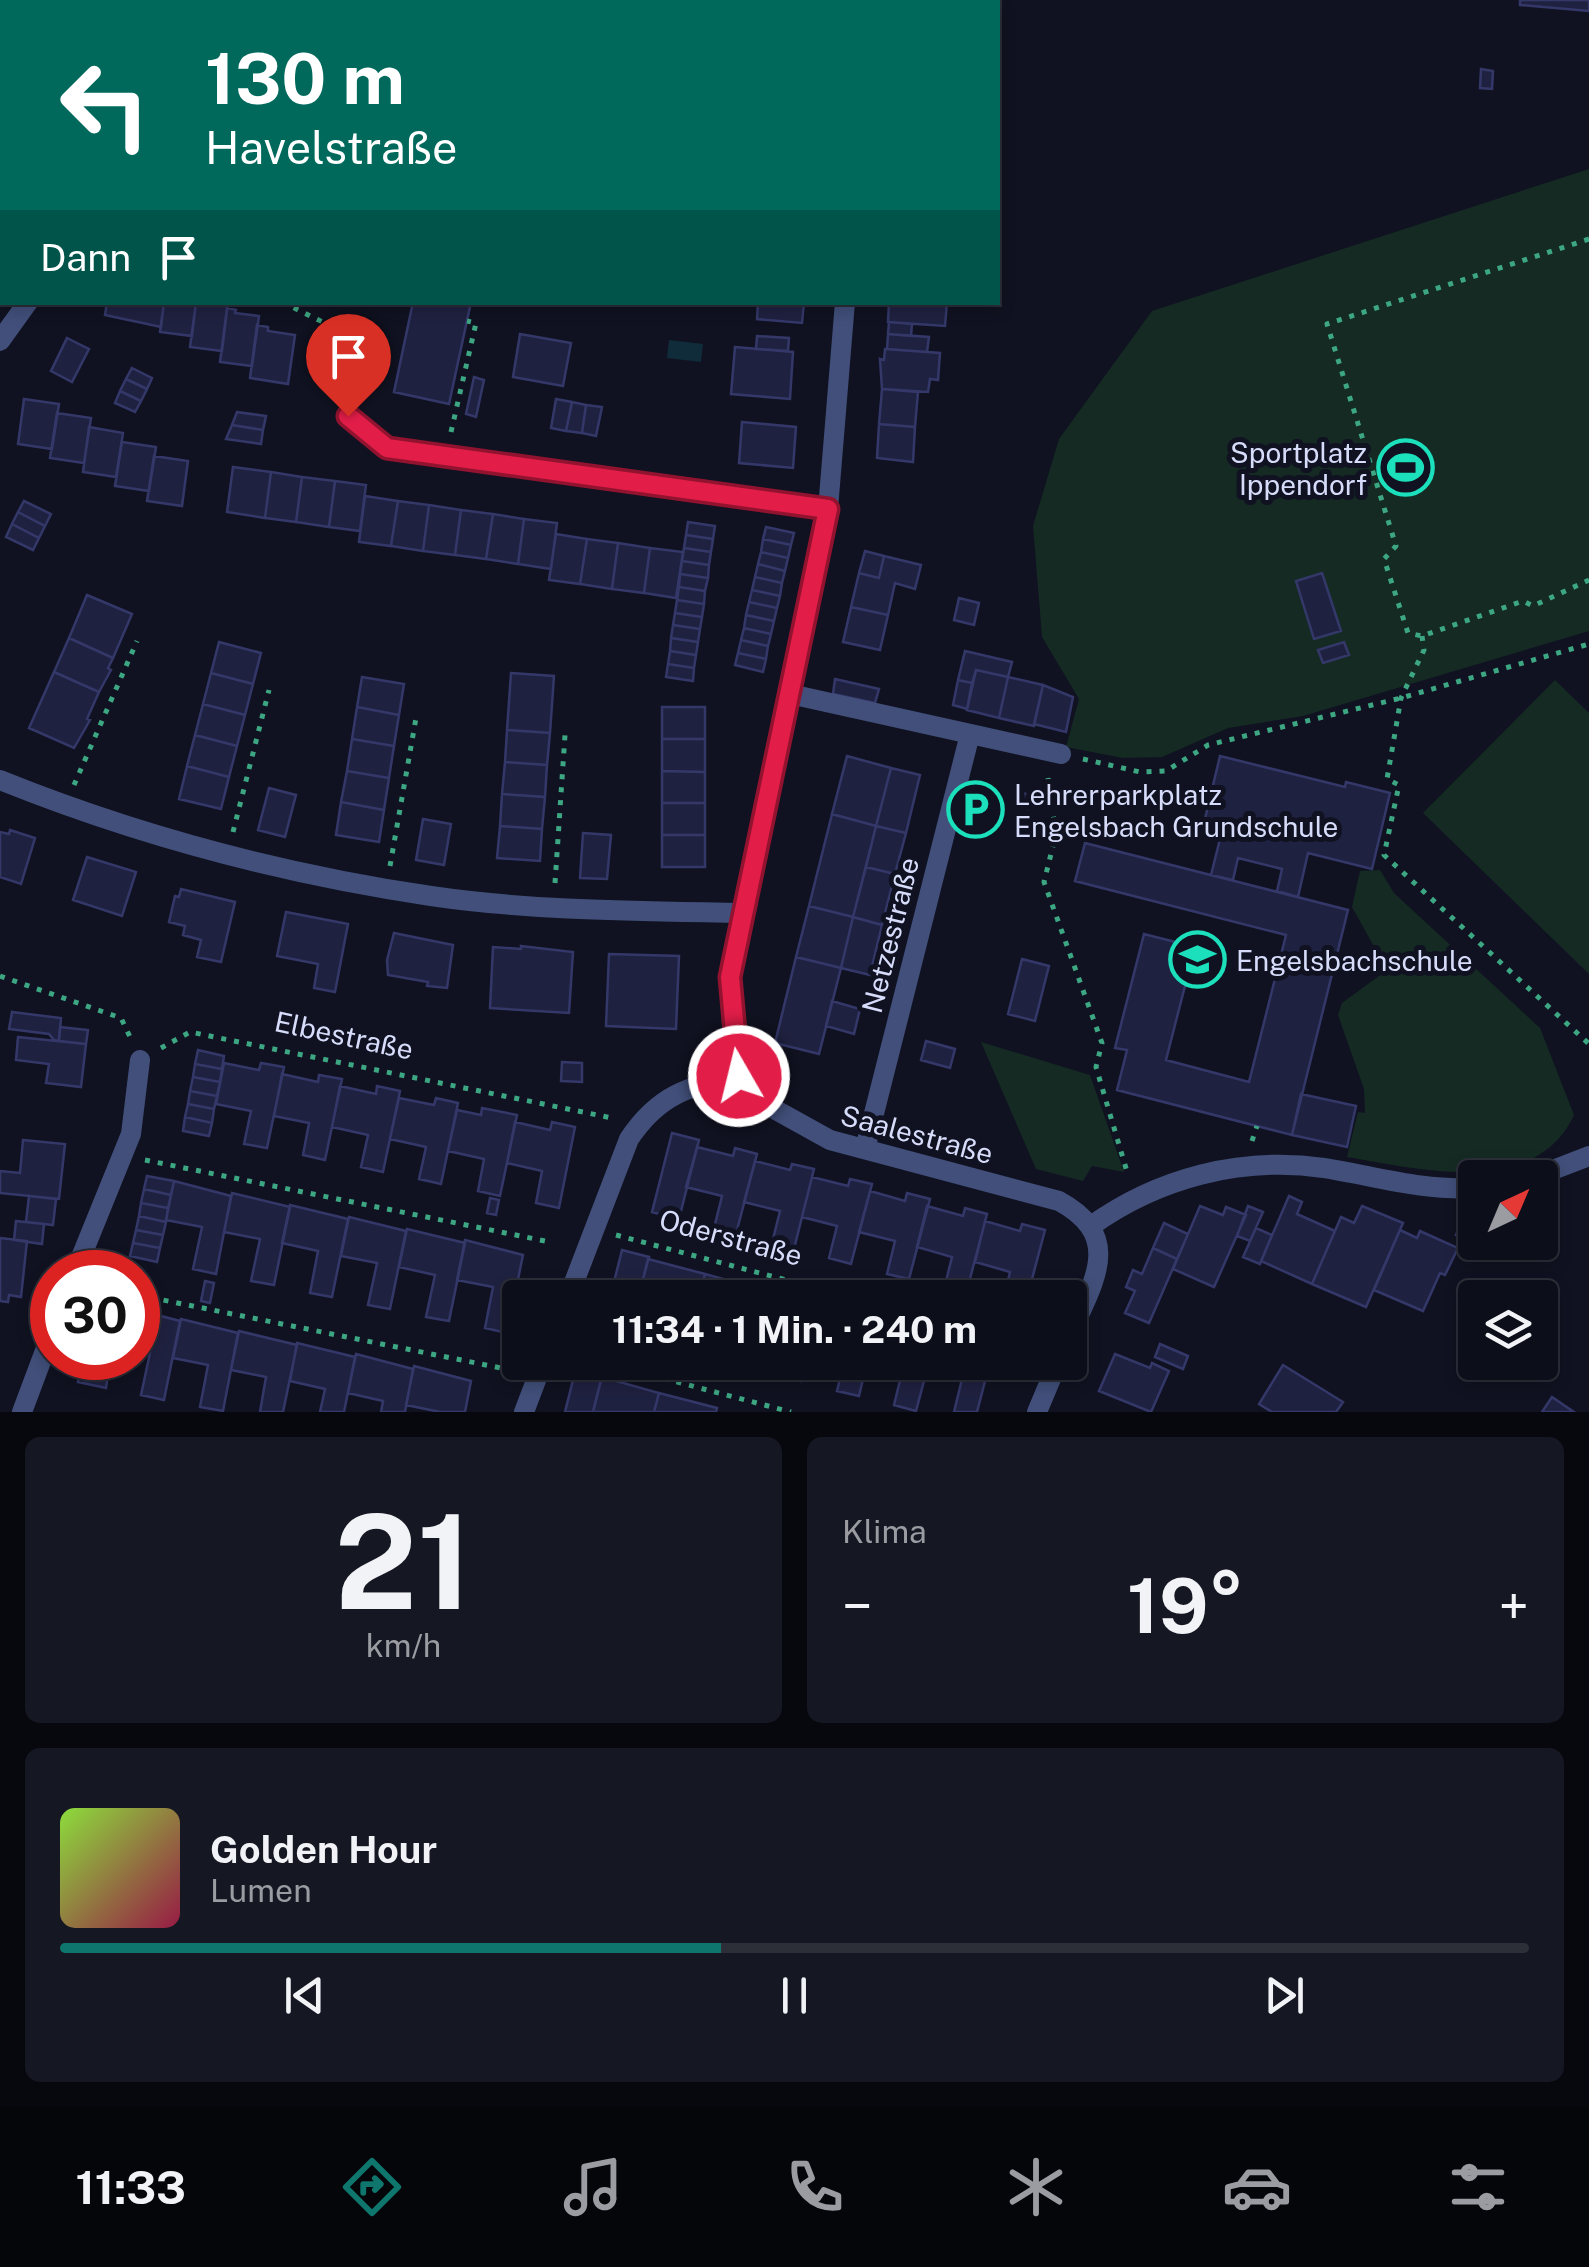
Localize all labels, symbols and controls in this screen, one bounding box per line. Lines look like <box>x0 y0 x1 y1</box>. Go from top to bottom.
text: 130 m <box>205 37 405 120</box>
icon: left <box>40 40 170 170</box>
text: Havelstraße <box>205 121 458 174</box>
icon: arrive <box>151 230 206 285</box>
text: Dann <box>40 235 131 280</box>
pin <box>306 314 391 417</box>
icon: arrive <box>321 329 376 384</box>
place label: Sportplatz Ippendorf <box>1230 436 1367 501</box>
sports icon: Sportplatz Ippendorf <box>1376 438 1436 498</box>
place label: Lehrerparkplatz Engelsbach Grundschule <box>1014 778 1338 843</box>
parking icon: Lehrerparkplatz Engelsbach Grundschule <box>945 780 1005 840</box>
street label: Netzestraße <box>855 854 925 1016</box>
school or university icon: Engelsbachschule <box>1167 930 1227 990</box>
place label: Engelsbachschule <box>1236 944 1473 977</box>
street label: Elbestraße <box>272 1004 416 1066</box>
position arrow <box>687 1024 791 1128</box>
street label: Saalestraße <box>837 1098 997 1170</box>
north arrow <box>1458 1160 1558 1260</box>
map controls <box>1458 1160 1558 1380</box>
street label: Oderstraße <box>656 1202 806 1272</box>
speed limit sign: 30 <box>30 1250 160 1380</box>
button: layers <box>1458 1280 1558 1380</box>
text: 11:34 · 1 Min. · 240 m <box>612 1307 977 1352</box>
text: 21 <box>334 1486 473 1638</box>
text: Klima <box>842 1513 927 1550</box>
text: 19° <box>1127 1562 1244 1650</box>
text: − <box>842 1574 873 1638</box>
text: + <box>1498 1574 1529 1638</box>
text: km/h <box>366 1627 441 1664</box>
text: Golden Hour <box>210 1827 437 1872</box>
text: Lumen <box>210 1872 312 1909</box>
icon: previous <box>277 1968 332 2023</box>
icon: pause <box>767 1968 822 2023</box>
icon: next <box>1257 1968 1312 2023</box>
icon: directions <box>337 2152 407 2222</box>
icon: music <box>558 2152 628 2222</box>
icon: phone <box>780 2152 850 2222</box>
icon: climate <box>1001 2152 1071 2222</box>
icon: car <box>1222 2152 1292 2222</box>
icon: filters <box>1443 2152 1513 2222</box>
text: 11:33 <box>76 2161 186 2214</box>

